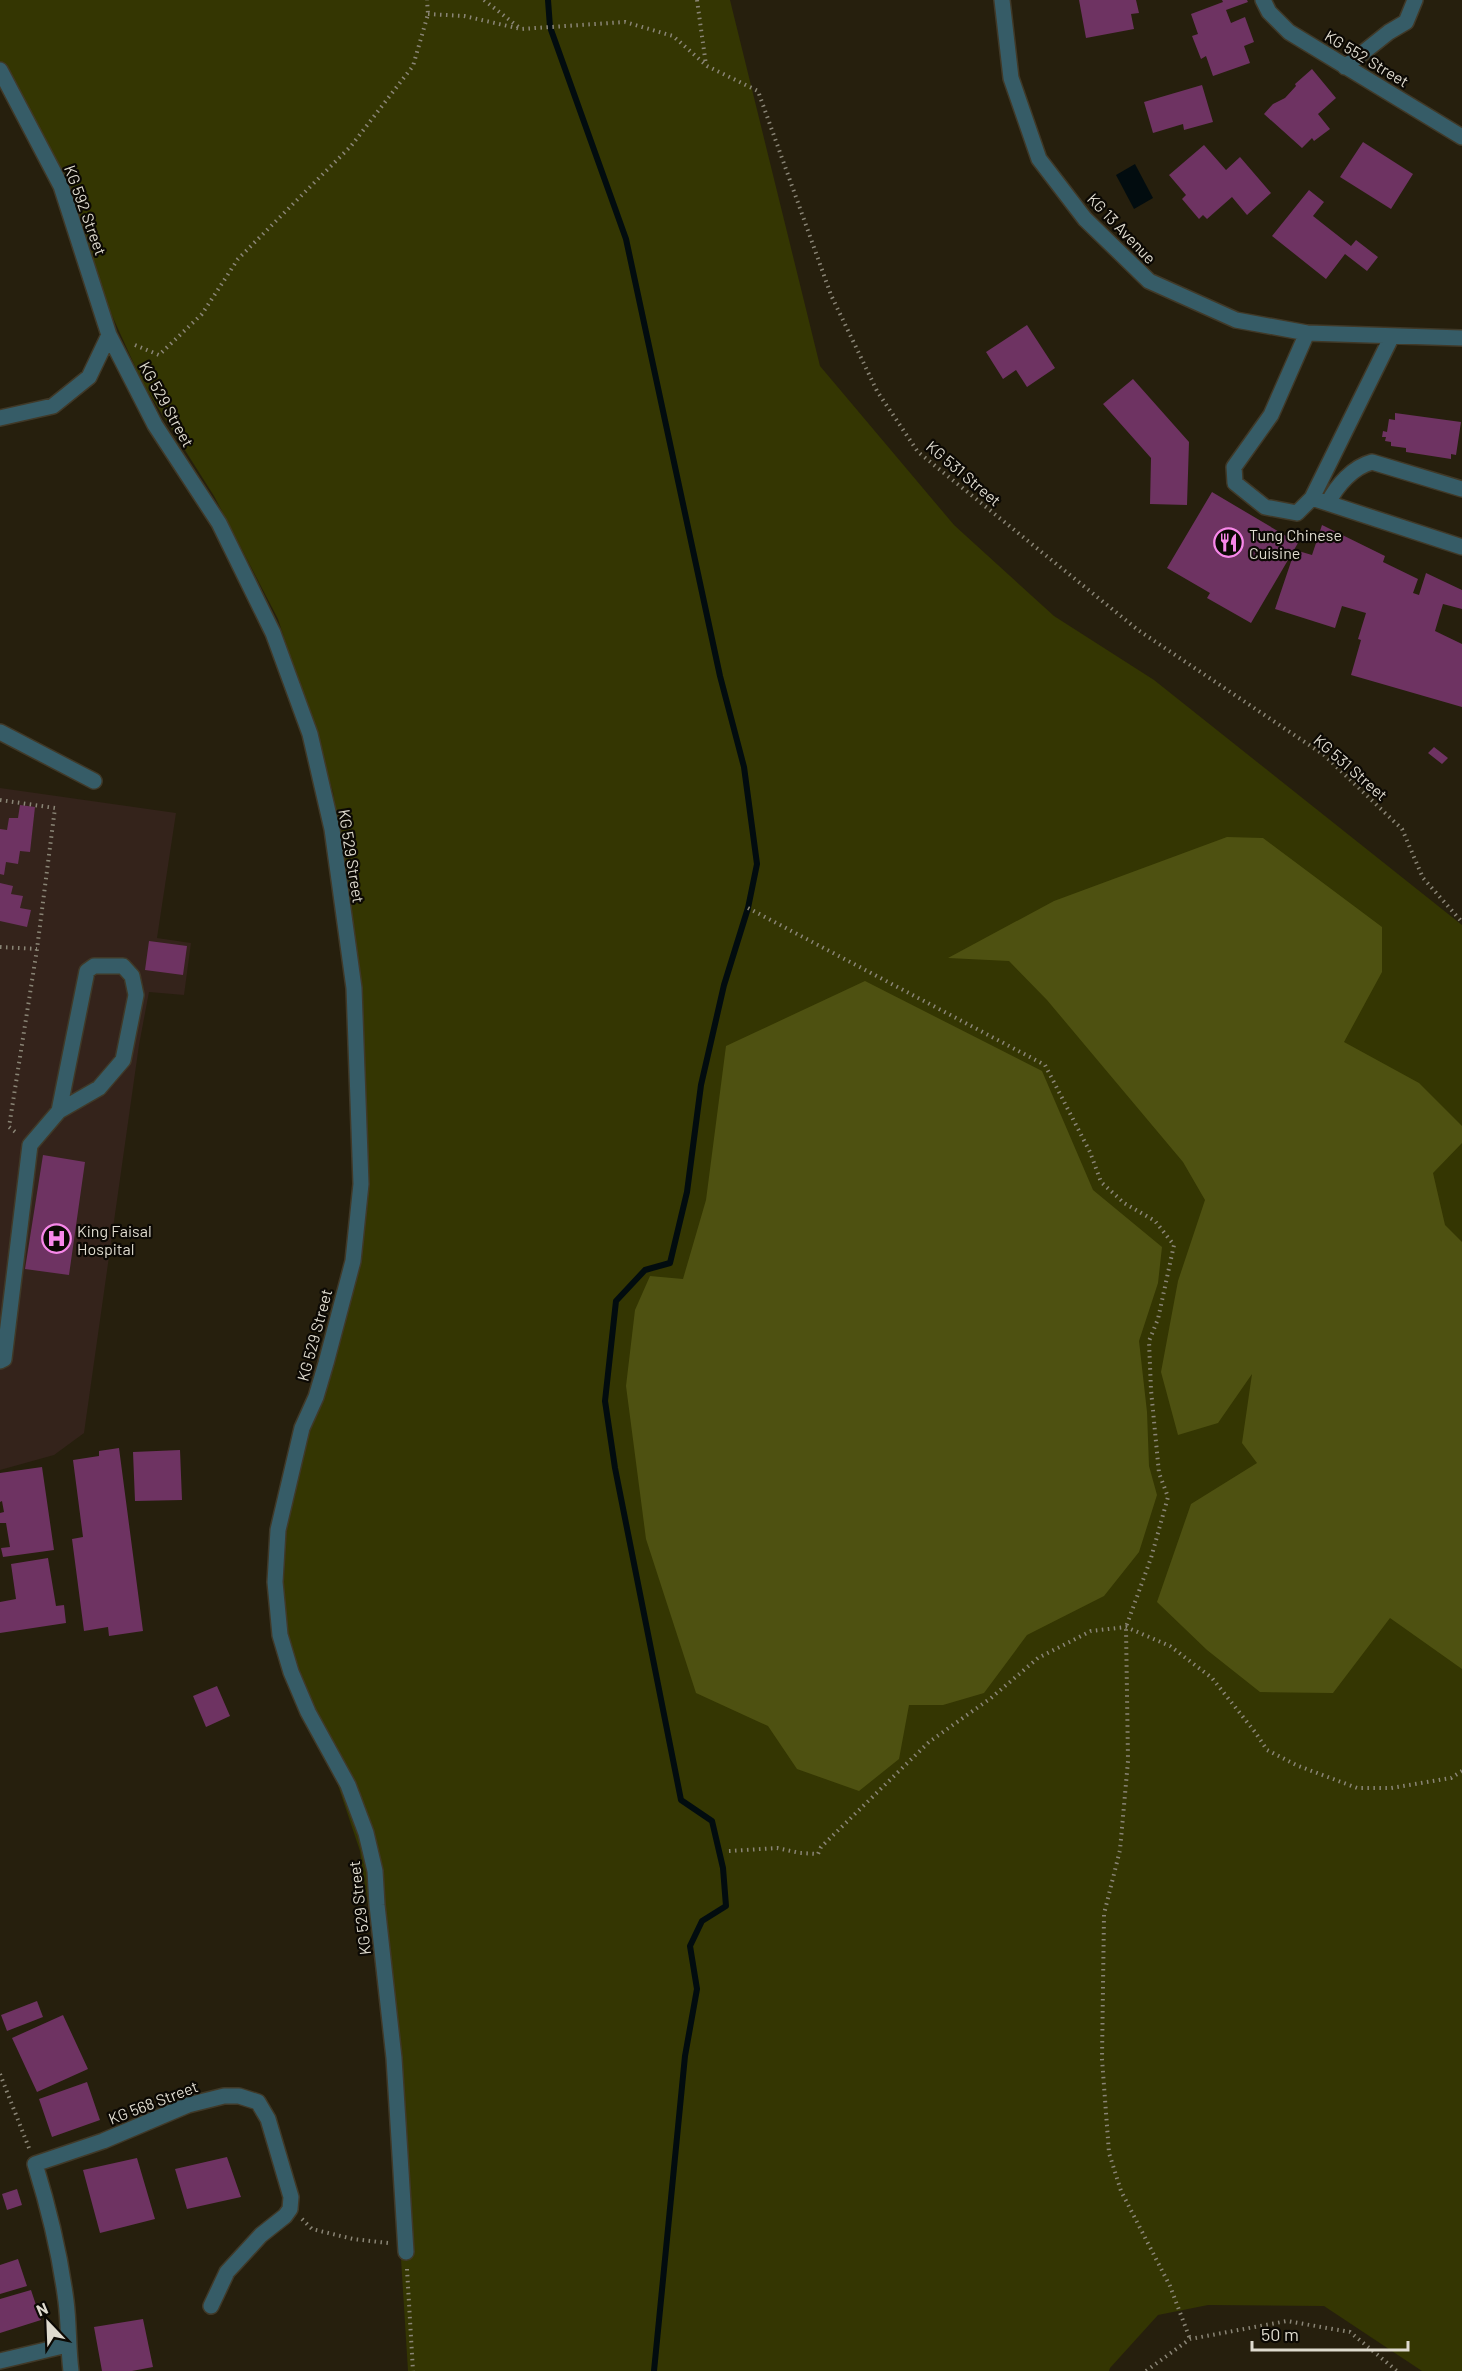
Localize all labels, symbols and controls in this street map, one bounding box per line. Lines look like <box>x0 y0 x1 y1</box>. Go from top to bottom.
street label: KG 552 Street <box>1322 26 1412 90</box>
street label: KG 592 Street <box>61 162 111 258</box>
street label: KG 13 Avenue <box>1084 189 1160 267</box>
street label: KG 529 Street <box>136 358 198 450</box>
street label: KG 531 Street <box>923 436 1005 510</box>
place label: Tung Chinese Cuisine <box>1249 525 1342 562</box>
restaurant icon: Tung Chinese Cuisine <box>1212 527 1244 559</box>
street label: KG 531 Street <box>1310 730 1392 804</box>
street label: KG 529 Street <box>335 808 369 904</box>
place label: King Faisal Hospital <box>77 1221 152 1258</box>
hospital icon: King Faisal Hospital <box>40 1223 72 1255</box>
street label: KG 529 Street <box>293 1287 335 1383</box>
street label: KG 529 Street <box>344 1860 374 1956</box>
street label: KG 568 Street <box>106 2076 200 2128</box>
north arrow <box>18 2293 78 2353</box>
text: N <box>33 2298 51 2320</box>
scale bar <box>1252 2314 1408 2352</box>
text: 50 m <box>1261 2323 1299 2345</box>

